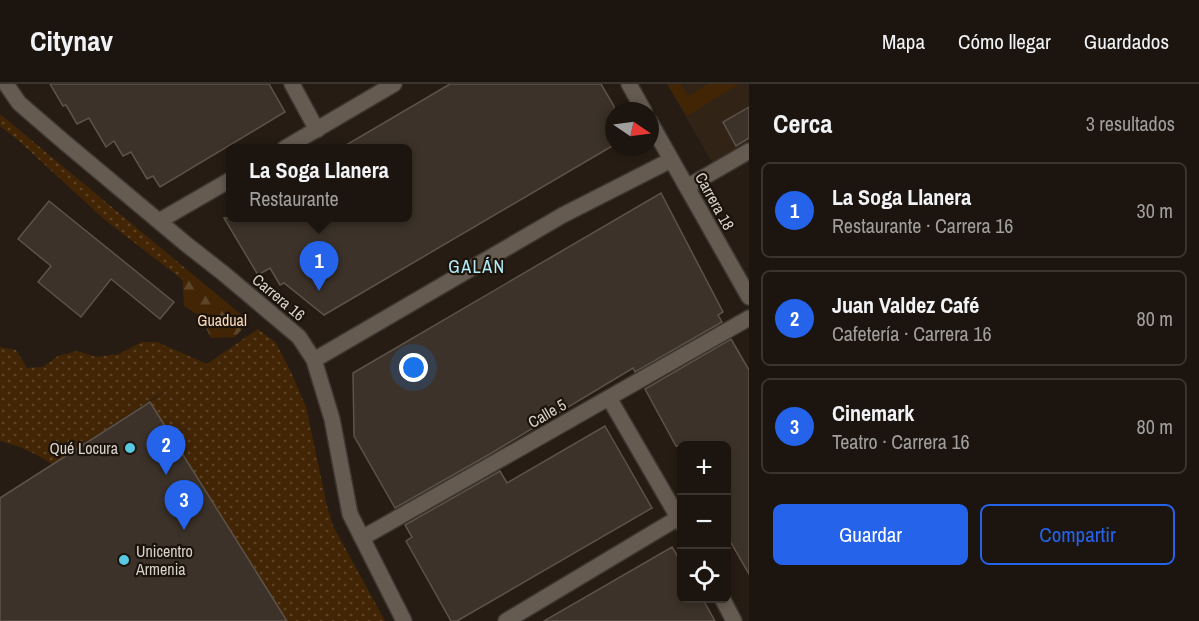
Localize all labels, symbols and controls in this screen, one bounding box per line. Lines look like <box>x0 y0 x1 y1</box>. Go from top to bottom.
text: Citynav <box>30 22 113 60</box>
text: Mapa <box>882 27 925 56</box>
text: Cómo llegar <box>958 27 1051 56</box>
text: Guardados <box>1084 27 1169 56</box>
north arrow <box>605 102 659 156</box>
text: Cerca <box>773 106 832 141</box>
text: 3 resultados <box>1086 110 1175 137</box>
popup <box>226 144 412 222</box>
text: La Soga Llanera <box>249 155 389 185</box>
street label: Carrera 18 <box>690 168 740 234</box>
text: La Soga Llanera <box>832 182 971 212</box>
text: Restaurante <box>249 185 339 212</box>
text: 1 <box>790 197 799 224</box>
text: 30 m <box>1137 197 1173 224</box>
text: Restaurante · Carrera 16 <box>832 212 1013 239</box>
pin: 1 <box>300 242 338 291</box>
district label: GALÁN <box>448 254 506 279</box>
street label: Carrera 16 <box>248 268 310 326</box>
text: Juan Valdez Café <box>832 290 979 320</box>
text: 2 <box>790 305 799 332</box>
text: 80 m <box>1137 305 1173 332</box>
park label: Guadual <box>197 309 247 331</box>
text: Cafetería · Carrera 16 <box>832 320 992 347</box>
your location <box>399 353 428 382</box>
street label: Calle 5 <box>524 393 570 433</box>
text: Cinemark <box>832 398 914 428</box>
text: 3 <box>790 413 799 440</box>
text: 80 m <box>1137 413 1173 440</box>
pin: 2 <box>146 426 186 475</box>
text: Teatro · Carrera 16 <box>832 428 970 455</box>
place label: Qué Locura <box>49 437 119 459</box>
marker: Qué Locura <box>123 441 137 455</box>
map controls <box>677 441 731 603</box>
button: + <box>677 441 731 495</box>
pin: 3 <box>164 480 204 530</box>
button: − <box>677 495 731 549</box>
button: Guardar <box>773 504 968 565</box>
button: Compartir <box>980 504 1175 565</box>
place label: Unicentro Armenia <box>135 540 193 580</box>
button: locate <box>677 549 731 603</box>
marker: Unicentro Armenia <box>117 553 131 567</box>

